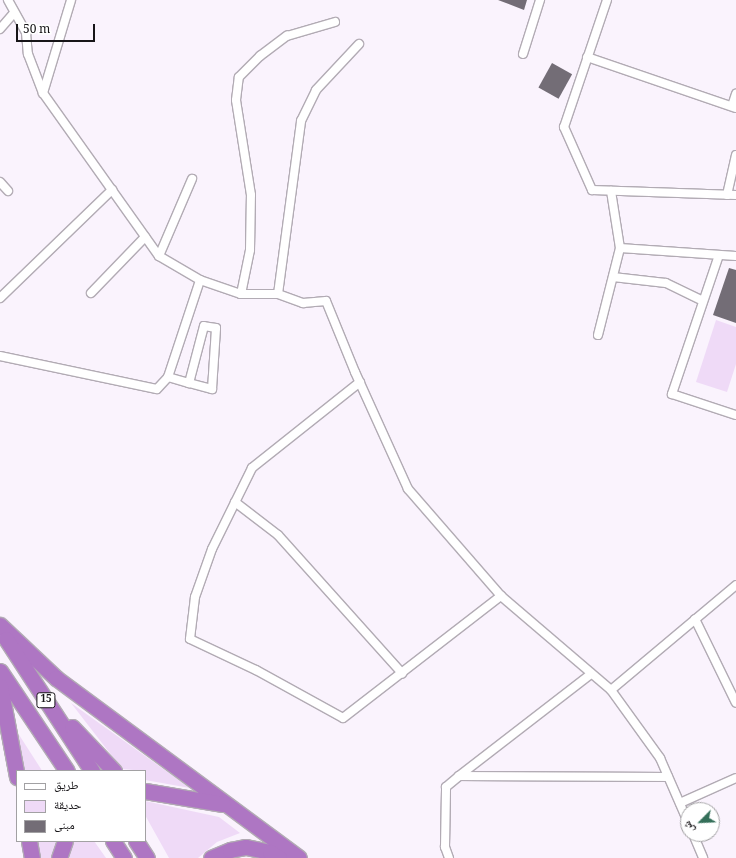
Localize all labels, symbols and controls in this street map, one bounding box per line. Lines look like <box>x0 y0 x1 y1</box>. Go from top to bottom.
scale bar <box>18 16 97 42</box>
text: 50 m <box>23 20 50 41</box>
road number: 15 <box>36 692 56 708</box>
legend <box>16 770 146 842</box>
text: طريق <box>54 776 79 797</box>
text: حديقة <box>54 796 82 817</box>
north arrow <box>680 802 720 842</box>
text: مبنى <box>54 816 75 837</box>
text: ش <box>678 817 701 836</box>

